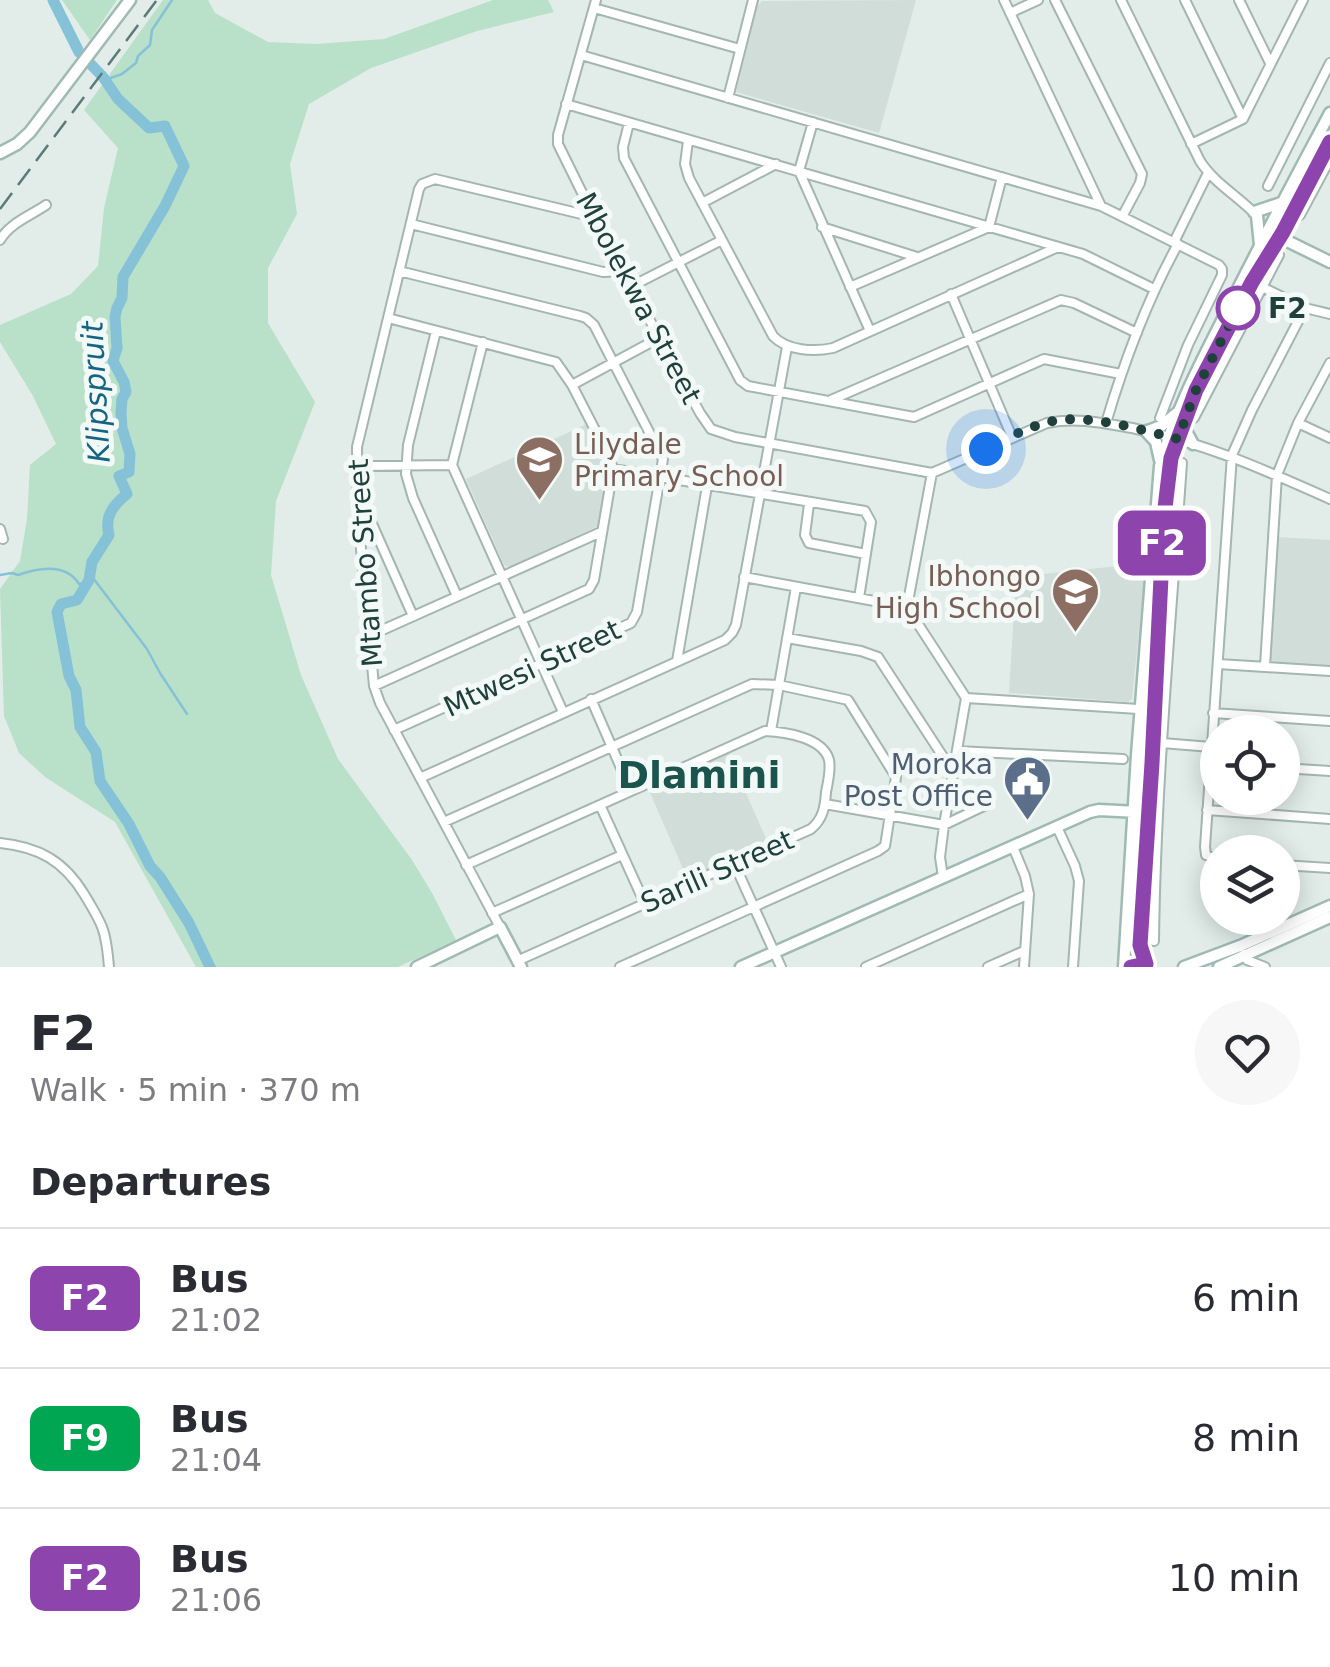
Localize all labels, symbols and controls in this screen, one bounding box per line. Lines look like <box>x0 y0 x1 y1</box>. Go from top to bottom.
street label: Mbolekwa Street <box>569 187 708 409</box>
marker: F2 <box>1217 287 1259 329</box>
place label: F2 <box>1268 292 1307 325</box>
water label: Klipspruit <box>74 319 117 464</box>
your location <box>961 424 1011 474</box>
place label: Lilydale Primary School <box>574 428 784 493</box>
school or university icon: Lilydale Primary School <box>513 434 565 502</box>
street label: Mtambo Street <box>342 458 389 668</box>
line badge: F2 <box>1117 510 1207 576</box>
text: F2 <box>1138 523 1186 563</box>
place label: Ibhongo High School <box>875 560 1041 625</box>
school or university icon: Ibhongo High School <box>1050 566 1102 634</box>
street label: Mtwesi Street <box>438 613 626 724</box>
map controls <box>1200 715 1300 935</box>
button: locate <box>1200 715 1300 815</box>
place label: Moroka Post Office <box>844 748 993 813</box>
district label: Dlamini <box>618 753 780 797</box>
public building icon: Moroka Post Office <box>1002 754 1054 822</box>
street label: Sarili Street <box>636 823 799 920</box>
button: layers <box>1200 835 1300 935</box>
button: heart <box>1195 1000 1300 1105</box>
text: F2 <box>30 1005 96 1061</box>
text: Walk · 5 min · 370 m <box>30 1071 361 1109</box>
text: Departures <box>30 1160 271 1204</box>
text: Bus <box>170 1257 249 1301</box>
text: 6 min <box>1192 1276 1300 1320</box>
text: F2 <box>61 1278 109 1318</box>
text: 21:02 <box>170 1301 262 1339</box>
text: Bus <box>170 1397 249 1441</box>
text: 8 min <box>1192 1416 1300 1460</box>
text: F9 <box>61 1418 109 1458</box>
text: 21:04 <box>170 1441 262 1479</box>
text: Bus <box>170 1537 249 1581</box>
text: 10 min <box>1168 1556 1300 1600</box>
text: F2 <box>61 1558 109 1598</box>
text: 21:06 <box>170 1581 262 1619</box>

